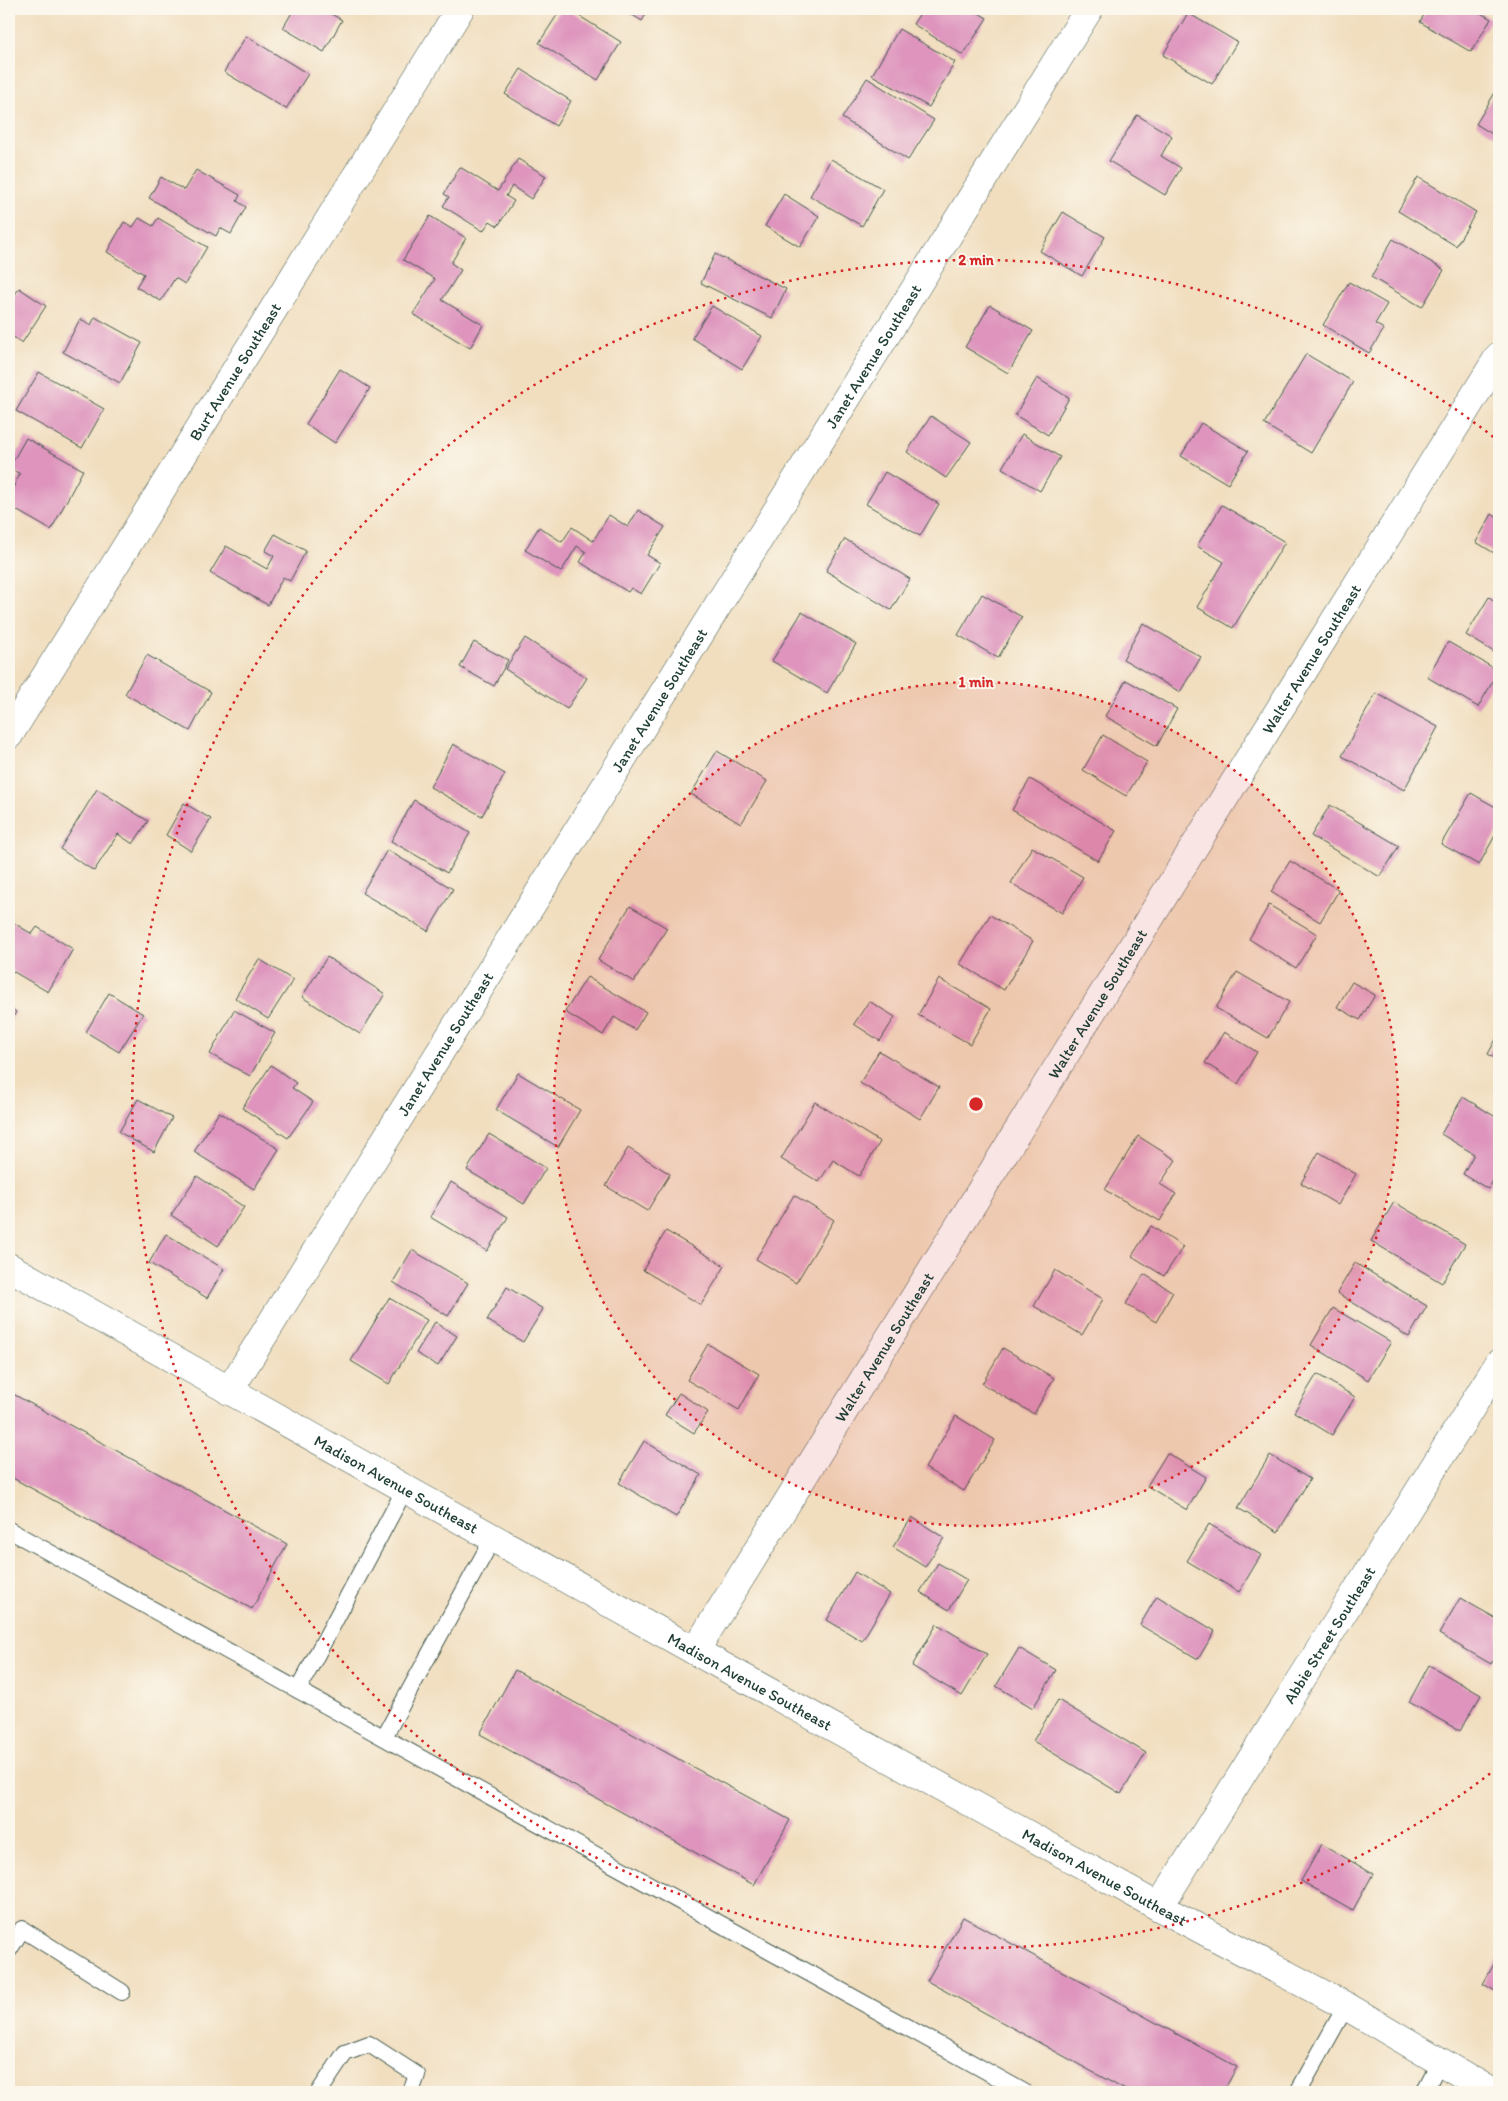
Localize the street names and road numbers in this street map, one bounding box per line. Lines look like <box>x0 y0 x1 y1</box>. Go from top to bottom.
street label: Janet Avenue Southeast <box>821 281 925 432</box>
street label: Burt Avenue Southeast <box>185 299 285 444</box>
street label: Walter Avenue Southeast <box>1257 580 1365 737</box>
street label: Janet Avenue Southeast <box>607 624 711 775</box>
street label: Walter Avenue Southeast <box>1043 925 1151 1082</box>
street label: Janet Avenue Southeast <box>393 968 497 1119</box>
street label: Walter Avenue Southeast <box>830 1268 937 1425</box>
street label: Madison Avenue Southeast <box>311 1430 482 1537</box>
street label: Abbie Street Southeast <box>1279 1563 1379 1707</box>
street label: Madison Avenue Southeast <box>664 1628 836 1734</box>
street label: Madison Avenue Southeast <box>1019 1824 1190 1930</box>

